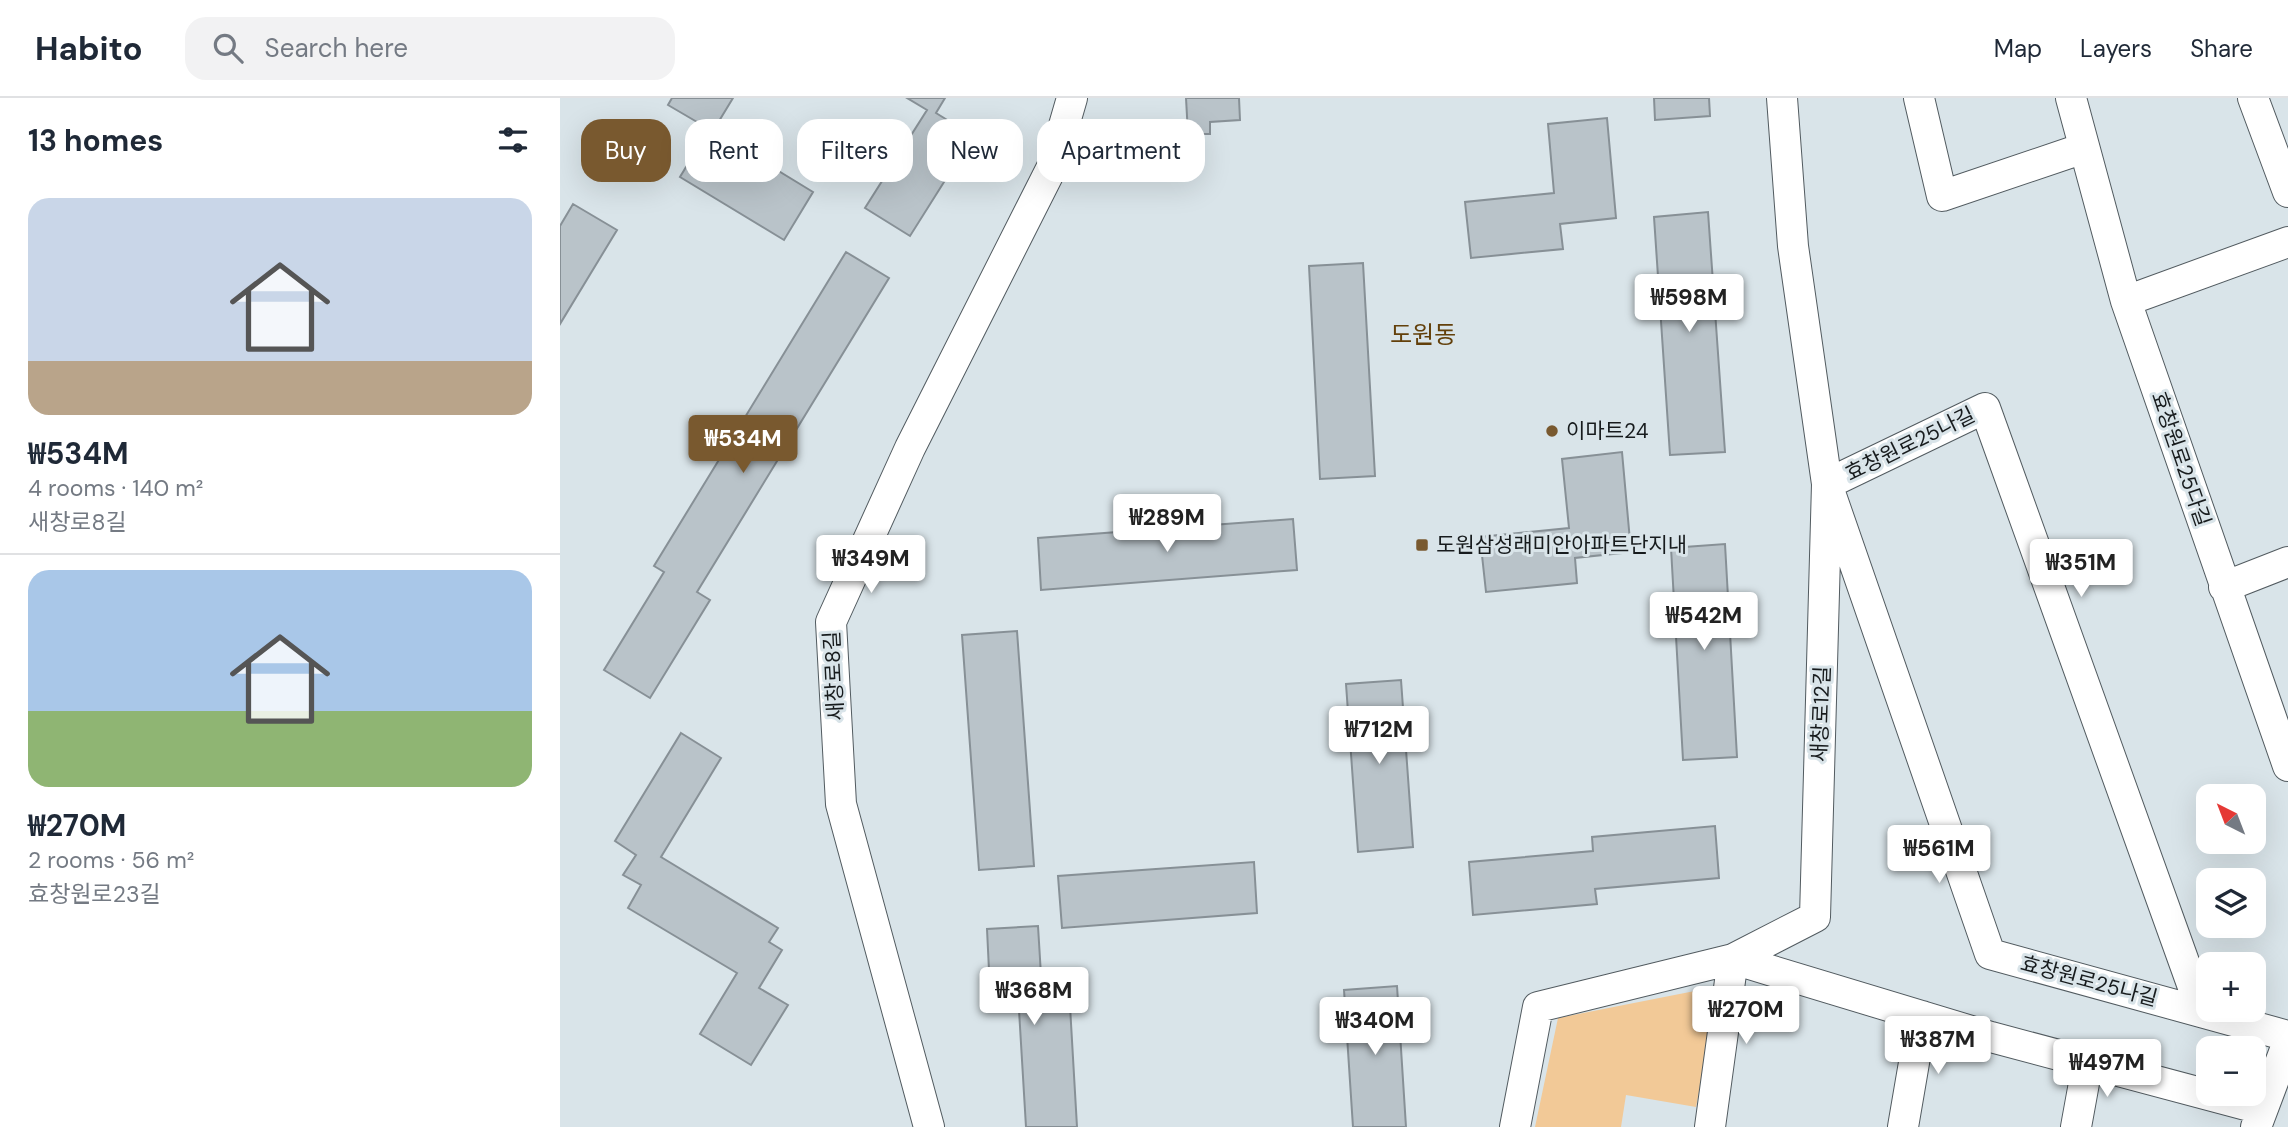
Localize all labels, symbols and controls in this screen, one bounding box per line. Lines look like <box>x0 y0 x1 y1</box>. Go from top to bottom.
search box <box>185 17 675 80</box>
text: Habito <box>35 27 143 70</box>
icon: search <box>209 29 247 67</box>
text: Search here <box>265 31 408 65</box>
text: Map <box>1994 33 2042 64</box>
text: Layers <box>2080 33 2152 64</box>
text: Share <box>2190 33 2253 64</box>
chip: Buy <box>581 119 671 182</box>
chip: Rent <box>685 119 783 182</box>
chip: Filters <box>797 119 913 182</box>
chip: New <box>927 119 1023 182</box>
chip: Apartment <box>1037 119 1205 182</box>
text: 13 homes <box>28 121 163 160</box>
icon: filters <box>494 121 532 159</box>
icon: home <box>217 244 343 370</box>
pin: ₩598M <box>1640 274 1738 334</box>
text: ₩598M <box>1651 282 1727 312</box>
district label: 도원동 <box>1390 319 1456 350</box>
street label: 효창원로25다길 <box>2145 388 2217 530</box>
street label: 효창원로25나길 <box>1841 401 1979 487</box>
pin: ₩534M <box>694 416 792 475</box>
place label: 이마트24 <box>1566 417 1649 445</box>
text: ₩534M <box>704 423 782 453</box>
marker: 이마트24 <box>1544 423 1560 439</box>
text: ₩534M <box>28 434 129 473</box>
text: 4 rooms · 140 m² <box>28 473 203 503</box>
pin: ₩289M <box>1118 494 1216 554</box>
text: ₩289M <box>1129 502 1205 532</box>
text: 새창로8길 <box>28 507 127 537</box>
place label: 도원삼성래미안아파트단지내 <box>1436 531 1687 559</box>
pin: ₩349M <box>822 536 920 595</box>
marker: 도원삼성래미안아파트단지내 <box>1414 537 1430 553</box>
pin: ₩351M <box>2032 540 2130 599</box>
text: ₩349M <box>832 543 910 573</box>
text: ₩351M <box>2046 547 2116 577</box>
pin: ₩542M <box>1655 592 1753 652</box>
text: ₩542M <box>1666 600 1742 630</box>
icon: home <box>217 616 343 742</box>
street label: 새창로8길 <box>818 630 850 722</box>
street label: 새창로12길 <box>1805 666 1837 762</box>
pin: ₩712M <box>1330 706 1428 766</box>
text: ₩712M <box>1345 714 1413 744</box>
north arrow <box>2196 784 2266 854</box>
map controls <box>2196 784 2266 1106</box>
text: ₩270M <box>28 806 126 845</box>
pin: ₩561M <box>1890 826 1988 885</box>
text: ₩561M <box>1903 833 1975 863</box>
text: 2 rooms · 56 m² <box>28 845 194 875</box>
button: layers <box>2196 868 2266 938</box>
text: 효창원로23길 <box>28 879 161 909</box>
street label: 효창원로25나길 <box>2017 949 2161 1013</box>
button: + <box>2196 952 2266 1022</box>
pin: ₩368M <box>985 968 1083 1027</box>
text: ₩368M <box>996 975 1072 1005</box>
pin: ₩270M <box>1697 986 1795 1046</box>
text: ₩270M <box>1708 994 1784 1024</box>
pin: ₩340M <box>1326 998 1424 1057</box>
text: ₩340M <box>1336 1005 1414 1035</box>
pin: ₩387M <box>1889 1016 1987 1076</box>
text: ₩387M <box>1901 1024 1975 1054</box>
button: − <box>2196 1036 2266 1106</box>
pin: ₩497M <box>2058 1040 2156 1099</box>
text: ₩497M <box>2069 1047 2145 1077</box>

